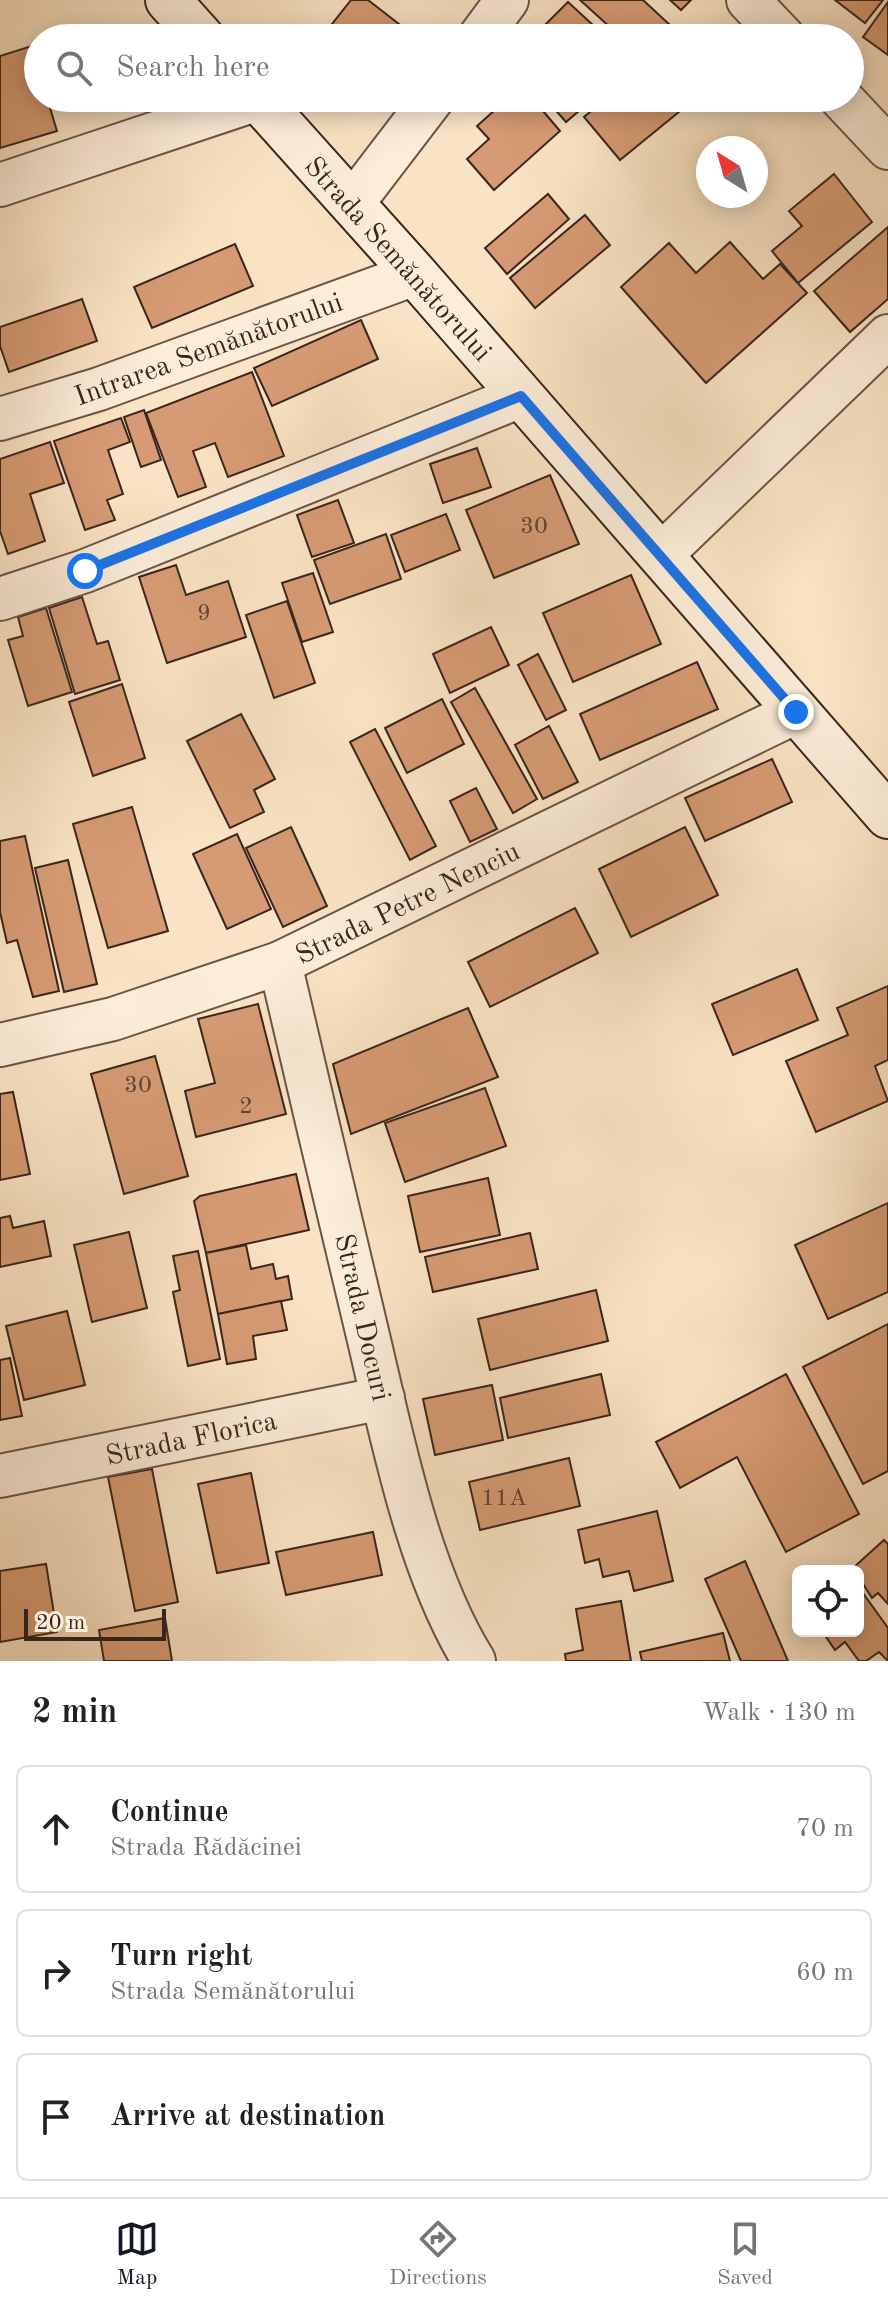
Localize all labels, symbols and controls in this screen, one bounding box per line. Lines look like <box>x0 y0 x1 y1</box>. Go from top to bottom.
search box <box>24 24 864 112</box>
icon: search <box>52 46 96 90</box>
text: Search here <box>116 53 270 83</box>
north arrow <box>696 136 768 208</box>
street label: Strada Semănătorului <box>298 152 496 368</box>
street label: Intrarea Semănătorului <box>71 289 347 412</box>
house number: 30 <box>520 515 548 539</box>
route start <box>67 553 103 589</box>
house number: 9 <box>197 602 211 626</box>
route end <box>778 694 814 730</box>
street label: Strada Petre Nenciu <box>292 838 525 971</box>
house number: 30 <box>124 1074 152 1098</box>
house number: 2 <box>239 1095 253 1119</box>
street label: Strada Docuri <box>328 1231 394 1404</box>
street label: Strada Florica <box>104 1408 280 1472</box>
house number: 11A <box>481 1487 527 1511</box>
map controls <box>792 1565 864 1637</box>
button: locate <box>792 1565 864 1637</box>
scale bar <box>24 1605 166 1641</box>
text: 20 m <box>36 1612 85 1634</box>
text: 2 min <box>32 1696 117 1730</box>
text: Walk · 130 m <box>702 1700 856 1726</box>
text: Continue <box>110 1798 229 1828</box>
icon: ahead <box>34 1807 78 1851</box>
text: 70 m <box>796 1816 854 1842</box>
text: Strada Rădăcinei <box>110 1835 302 1861</box>
text: Turn right <box>110 1942 252 1972</box>
icon: right <box>34 1951 78 1995</box>
text: 60 m <box>796 1960 854 1986</box>
text: Strada Semănătorului <box>110 1979 355 2005</box>
icon: arrive <box>34 2095 78 2139</box>
text: Arrive at destination <box>110 2102 385 2132</box>
tab: Map <box>115 2217 159 2292</box>
tab: Directions <box>389 2217 487 2292</box>
tab: Saved <box>717 2217 773 2292</box>

